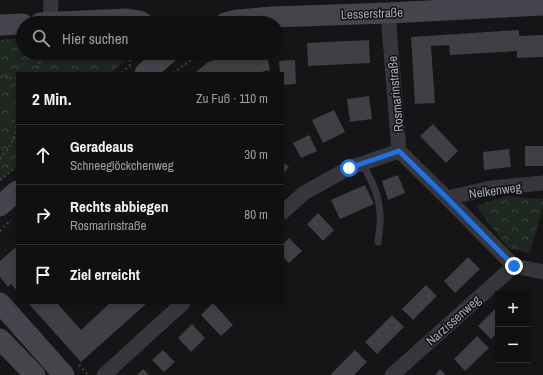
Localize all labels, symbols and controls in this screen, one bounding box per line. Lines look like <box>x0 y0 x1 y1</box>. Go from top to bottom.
street label: Lesserstraße <box>341 4 403 23</box>
search box <box>16 16 284 60</box>
icon: search <box>30 27 52 49</box>
text: Hier suchen <box>62 28 128 49</box>
street label: Rosmarinstraße <box>384 55 407 133</box>
text: 2 Min. <box>32 87 72 110</box>
text: Zu Fuß · 110 m <box>196 90 268 107</box>
text: Geradeaus <box>70 136 134 157</box>
icon: ahead <box>32 144 54 166</box>
text: 30 m <box>244 146 268 163</box>
text: Schneeglöckchenweg <box>70 157 174 174</box>
route start <box>340 159 358 177</box>
street label: Nelkenweg <box>468 178 522 203</box>
text: Rechts abbiegen <box>70 196 168 217</box>
icon: right <box>32 204 54 226</box>
text: 80 m <box>244 206 268 223</box>
text: Rosmarinstraße <box>70 217 146 234</box>
route end <box>505 257 523 275</box>
icon: arrive <box>32 264 54 286</box>
text: Ziel erreicht <box>70 264 140 285</box>
street label: Narzissenweg <box>423 291 484 349</box>
map controls <box>495 291 531 363</box>
button: + <box>495 291 531 327</box>
button: − <box>495 327 531 363</box>

